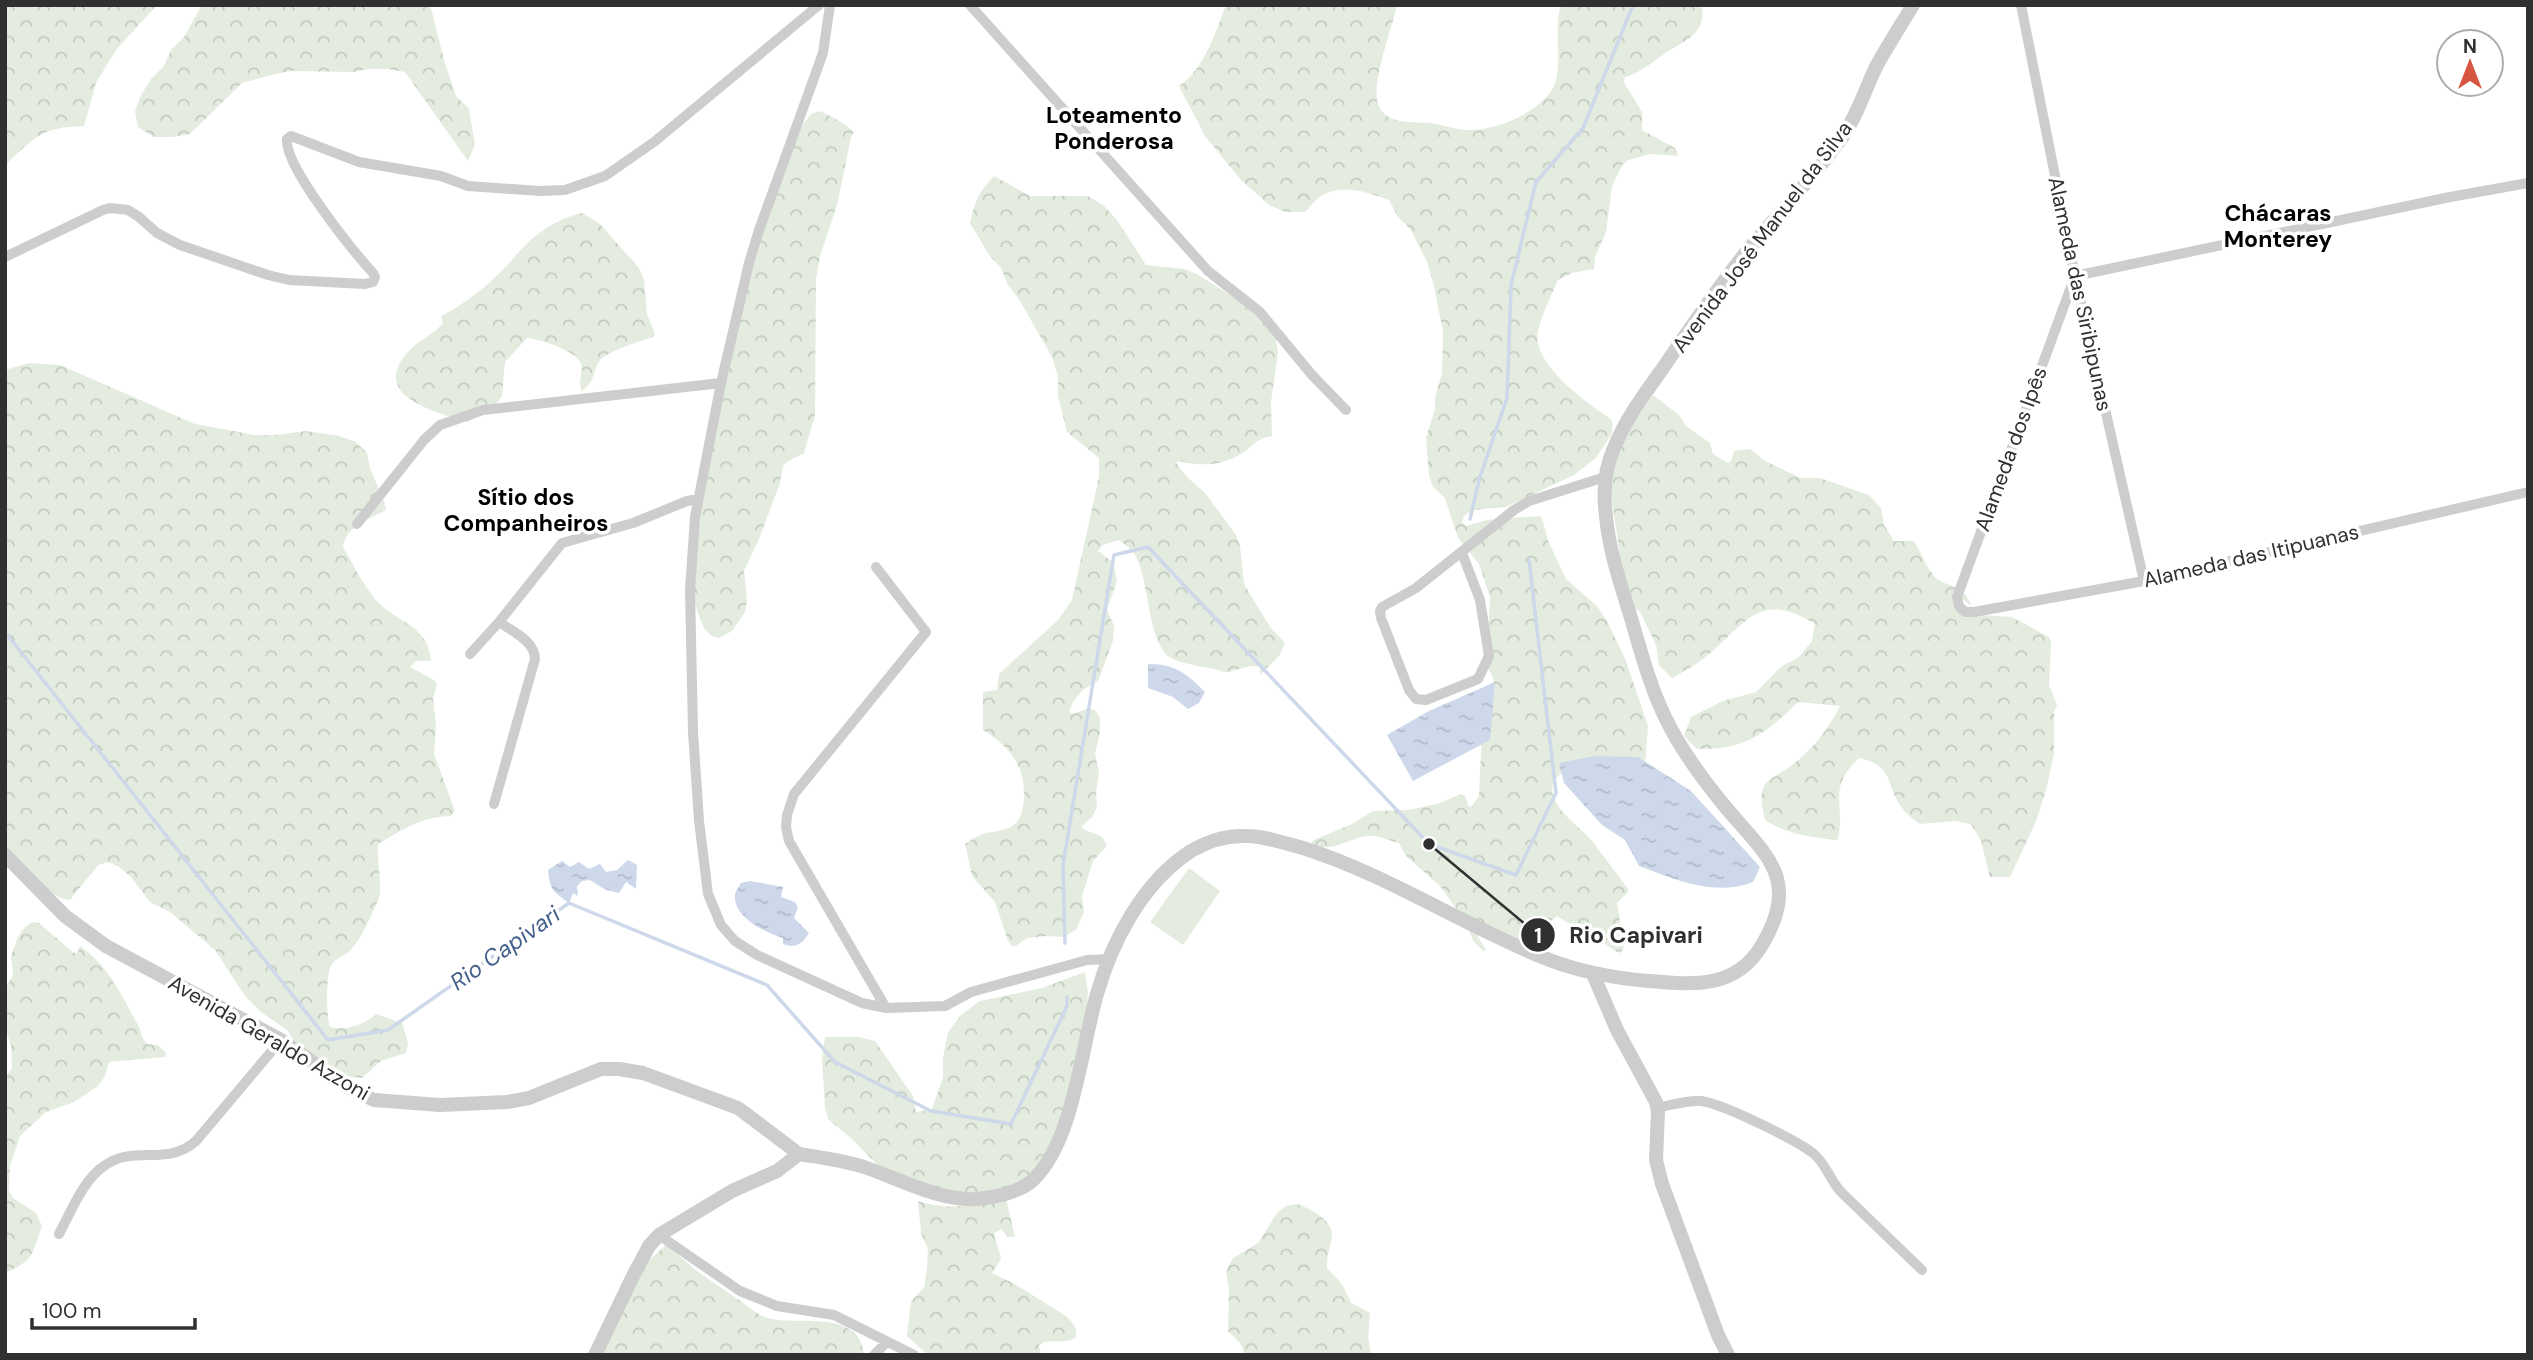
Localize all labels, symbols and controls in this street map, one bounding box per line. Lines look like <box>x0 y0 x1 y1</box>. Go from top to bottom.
north arrow <box>2435 28 2505 98</box>
text: N <box>2463 34 2477 59</box>
district label: Loteamento Ponderosa <box>1046 100 1182 156</box>
street label: Avenida José Manuel da Silva <box>1666 116 1858 358</box>
street label: Alameda das Siribipunas <box>2041 174 2119 414</box>
district label: Chácaras Monterey <box>2224 198 2332 254</box>
street label: Alameda dos Ipês <box>1968 363 2054 535</box>
district label: Sítio dos Companheiros <box>443 482 609 538</box>
street label: Alameda das Itipuanas <box>2140 518 2362 594</box>
water label: Rio Capivari <box>444 899 566 997</box>
callout: Rio Capivari <box>1520 913 1717 957</box>
text: Rio Capivari <box>1569 920 1703 950</box>
text: 1 <box>1534 922 1542 950</box>
street label: Avenida Geraldo Azzoni <box>163 969 375 1107</box>
scale bar <box>32 1286 194 1330</box>
text: 100 m <box>42 1297 102 1325</box>

